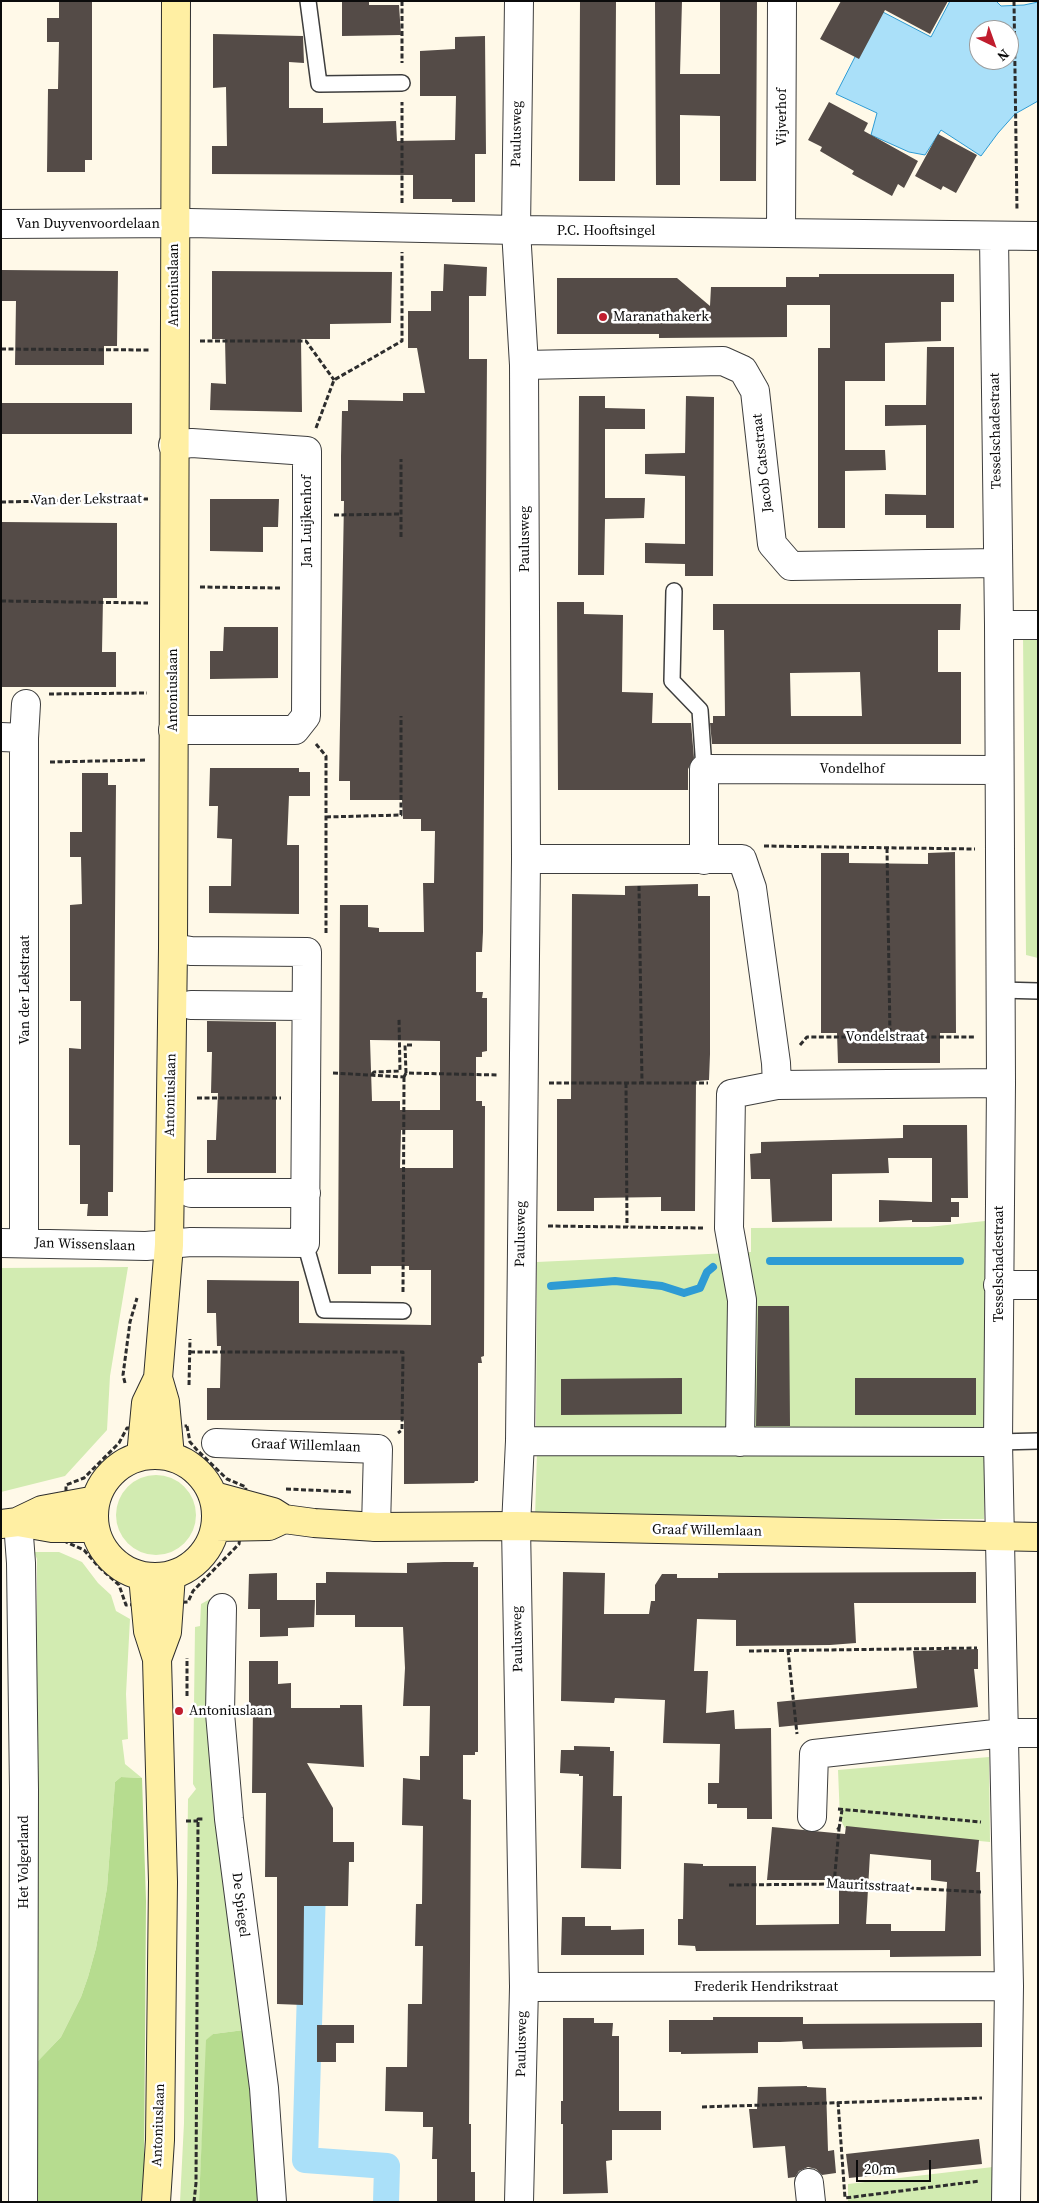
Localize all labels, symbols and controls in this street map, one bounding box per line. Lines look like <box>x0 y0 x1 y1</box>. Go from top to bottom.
north arrow <box>969 20 1019 70</box>
text: N <box>993 45 1014 66</box>
street label: Vijverhof <box>774 88 790 146</box>
street label: Paulusweg <box>508 101 526 167</box>
street label: Van Duyvenvoordelaan <box>16 216 160 232</box>
street label: P.C. Hooftsingel <box>557 223 655 239</box>
street label: Antoniuslaan <box>166 243 182 327</box>
place label: Maranathakerk <box>613 309 709 325</box>
marker: Maranathakerk <box>597 311 609 323</box>
street label: Tesselschadestraat <box>987 373 1005 489</box>
street label: Jacob Catsstraat <box>749 413 777 513</box>
street label: Jan Luijkenhof <box>299 475 315 567</box>
street label: Van der Lekstraat <box>32 491 142 509</box>
street label: Paulusweg <box>517 506 533 572</box>
street label: Antoniuslaan <box>165 648 181 732</box>
street label: Vondelhof <box>820 761 884 777</box>
street label: Van der Lekstraat <box>17 935 33 1045</box>
street label: Vondelstraat <box>846 1029 924 1045</box>
street label: Antoniuslaan <box>162 1053 180 1137</box>
street label: Paulusweg <box>512 1201 530 1267</box>
street label: Tesselschadestraat <box>991 1206 1007 1322</box>
street label: Jan Wissenslaan <box>34 1235 136 1255</box>
street label: Graaf Willemlaan <box>251 1436 361 1456</box>
street label: Graaf Willemlaan <box>652 1522 762 1540</box>
street label: Paulusweg <box>509 1606 527 1672</box>
place label: Antoniuslaan <box>189 1703 272 1719</box>
marker: Antoniuslaan <box>173 1705 185 1717</box>
street label: Het Volgerland <box>16 1815 32 1909</box>
street label: De Spiegel <box>228 1872 252 1938</box>
street label: Mauritsstraat <box>826 1875 910 1897</box>
street label: Frederik Hendrikstraat <box>694 1979 838 1995</box>
street label: Paulusweg <box>513 2011 531 2077</box>
street label: Antoniuslaan <box>149 2083 169 2167</box>
scale bar <box>859 2150 934 2182</box>
text: 20 m <box>864 2158 896 2179</box>

